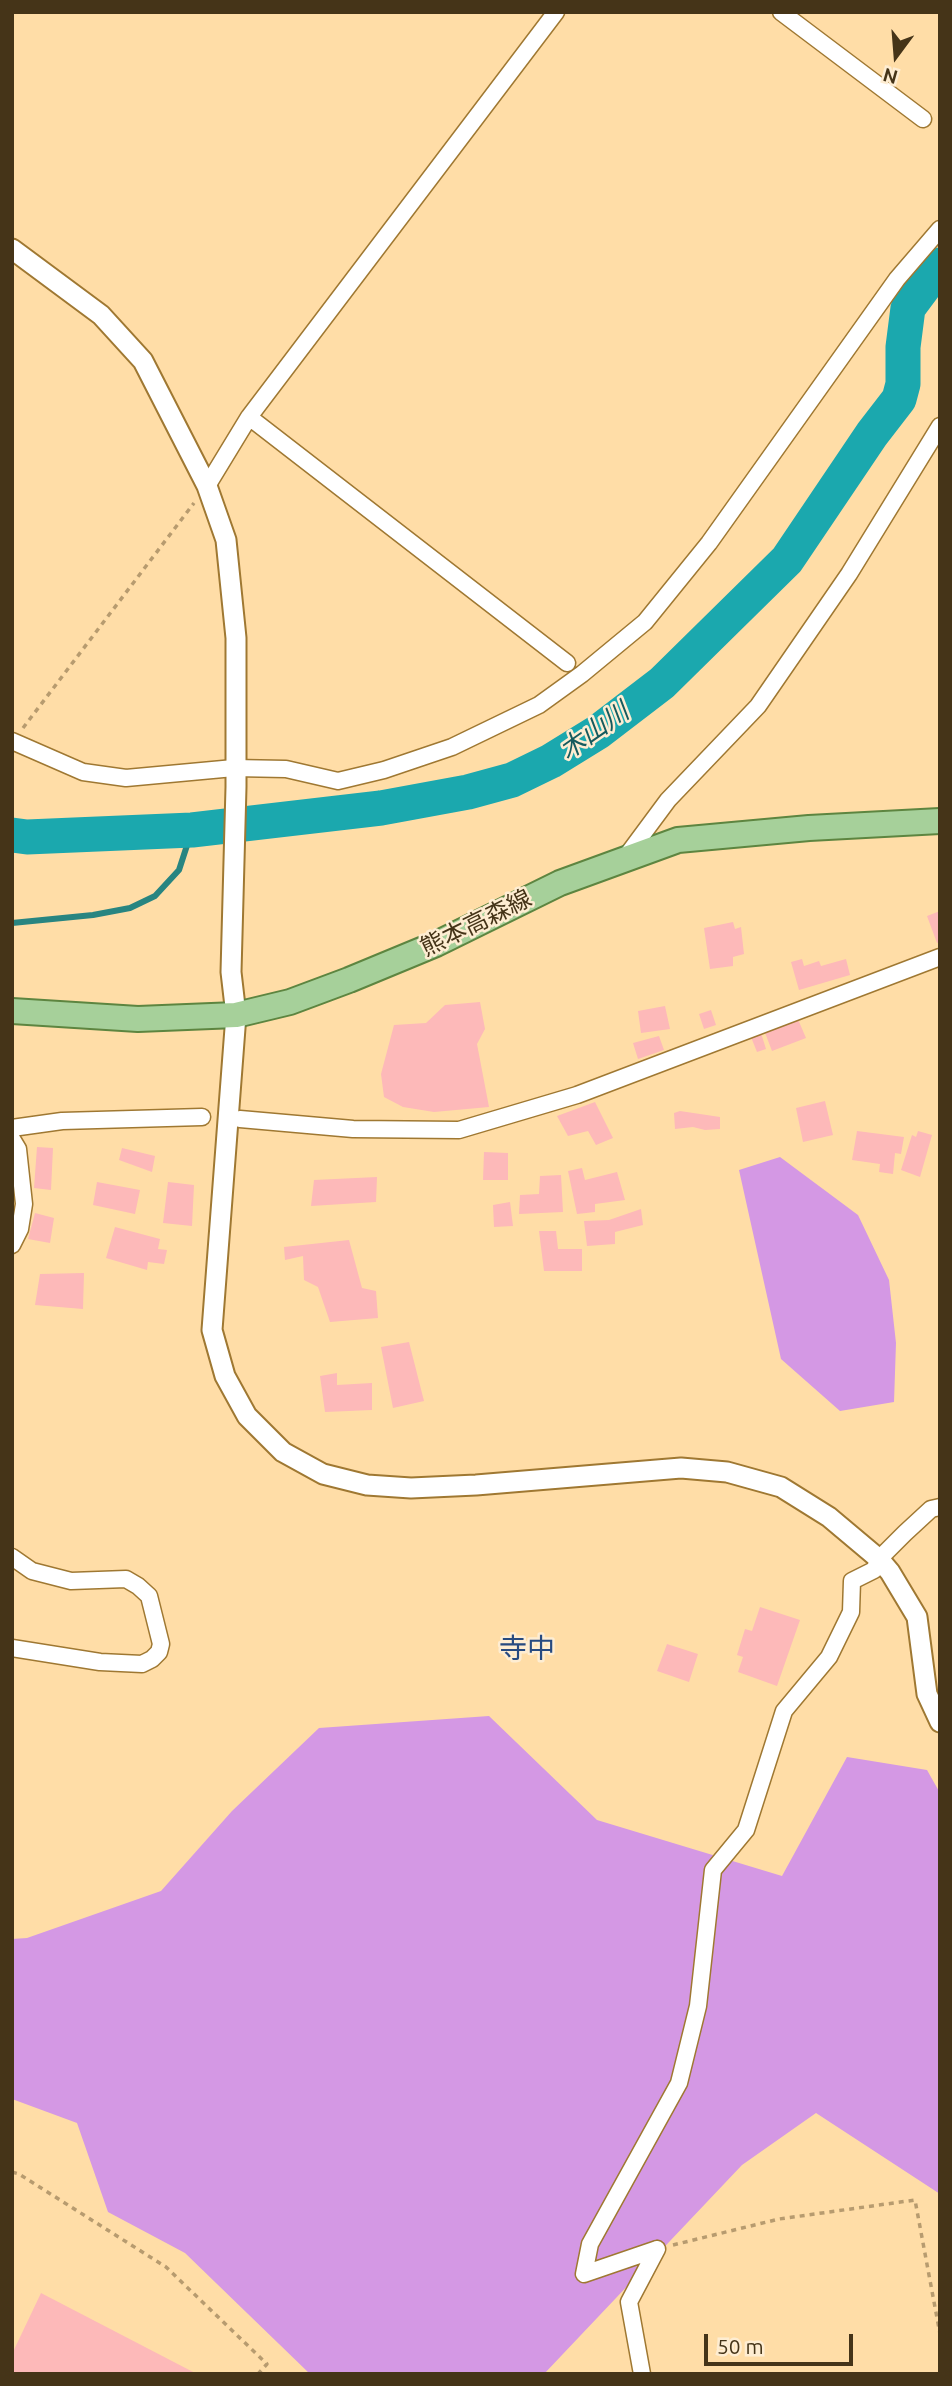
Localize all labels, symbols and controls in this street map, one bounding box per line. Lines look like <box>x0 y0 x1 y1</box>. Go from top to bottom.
north arrow <box>861 21 931 91</box>
text: N <box>880 64 900 89</box>
water label: 木山川 <box>553 696 635 766</box>
street label: 熊本高森線 <box>416 884 536 962</box>
district label: 寺中 <box>499 1632 555 1666</box>
scale bar <box>707 2320 856 2364</box>
text: 50 m <box>717 2334 764 2358</box>

